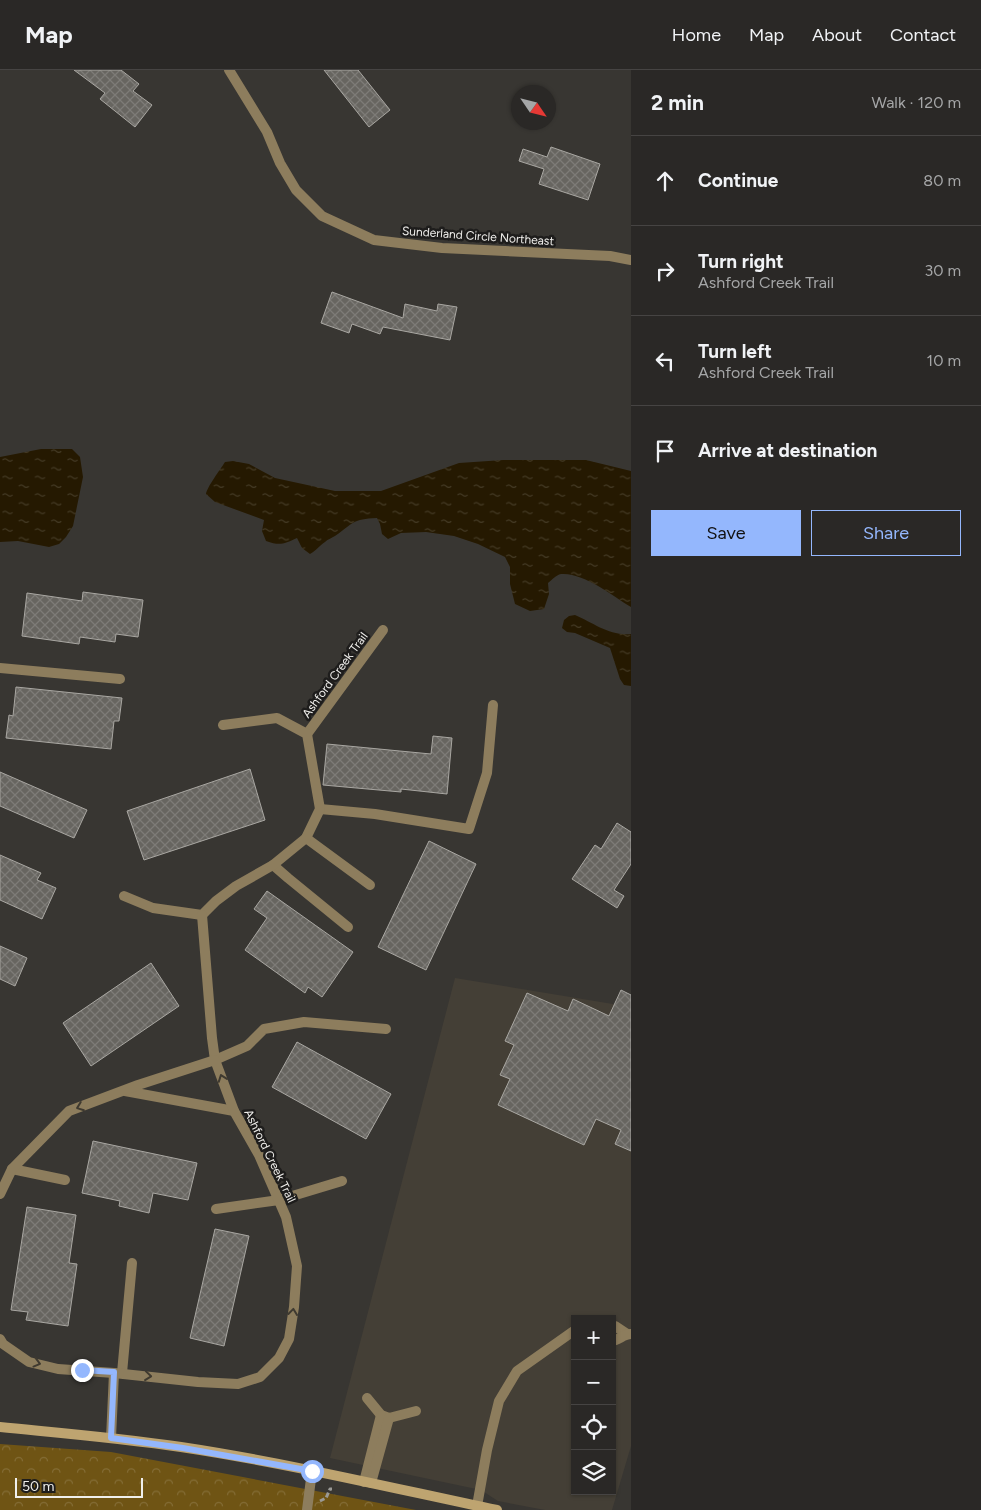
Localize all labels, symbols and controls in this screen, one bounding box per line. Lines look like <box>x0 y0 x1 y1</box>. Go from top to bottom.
text: Map <box>25 20 73 49</box>
text: Home <box>672 24 721 46</box>
text: Map <box>749 24 784 46</box>
text: About <box>812 24 862 46</box>
text: Contact <box>890 24 956 46</box>
north arrow <box>511 85 556 130</box>
text: 2 min <box>651 90 704 115</box>
text: Walk · 120 m <box>872 93 961 112</box>
icon: ahead <box>651 167 679 195</box>
text: Continue <box>698 169 778 192</box>
text: 80 m <box>923 171 961 190</box>
street label: Sunderland Circle Northeast <box>402 224 555 248</box>
text: Turn right <box>698 250 784 273</box>
icon: right <box>651 257 679 285</box>
text: 30 m <box>924 261 961 280</box>
text: Ashford Creek Trail <box>698 273 834 292</box>
text: Turn left <box>698 340 772 363</box>
icon: left <box>651 347 679 375</box>
text: 10 m <box>927 351 961 370</box>
text: Ashford Creek Trail <box>698 363 834 382</box>
icon: arrive <box>651 437 679 465</box>
text: Arrive at destination <box>698 439 877 462</box>
button: Save <box>651 510 801 556</box>
button: Share <box>811 510 961 556</box>
street label: Ashford Creek Trail <box>299 630 371 720</box>
one-way arrow <box>218 1074 228 1082</box>
one-way arrow <box>76 1101 84 1111</box>
street label: Ashford Creek Trail <box>241 1107 299 1205</box>
one-way arrow <box>287 1308 298 1316</box>
map controls <box>571 1315 616 1495</box>
button: + <box>571 1315 616 1360</box>
one-way arrow <box>33 1358 41 1368</box>
route end <box>71 1359 94 1382</box>
button: − <box>571 1360 616 1405</box>
one-way arrow <box>144 1370 152 1381</box>
button: locate <box>571 1405 616 1450</box>
button: layers <box>571 1450 616 1495</box>
route start <box>301 1460 324 1483</box>
scale bar <box>15 1475 142 1498</box>
text: 50 m <box>22 1478 54 1495</box>

